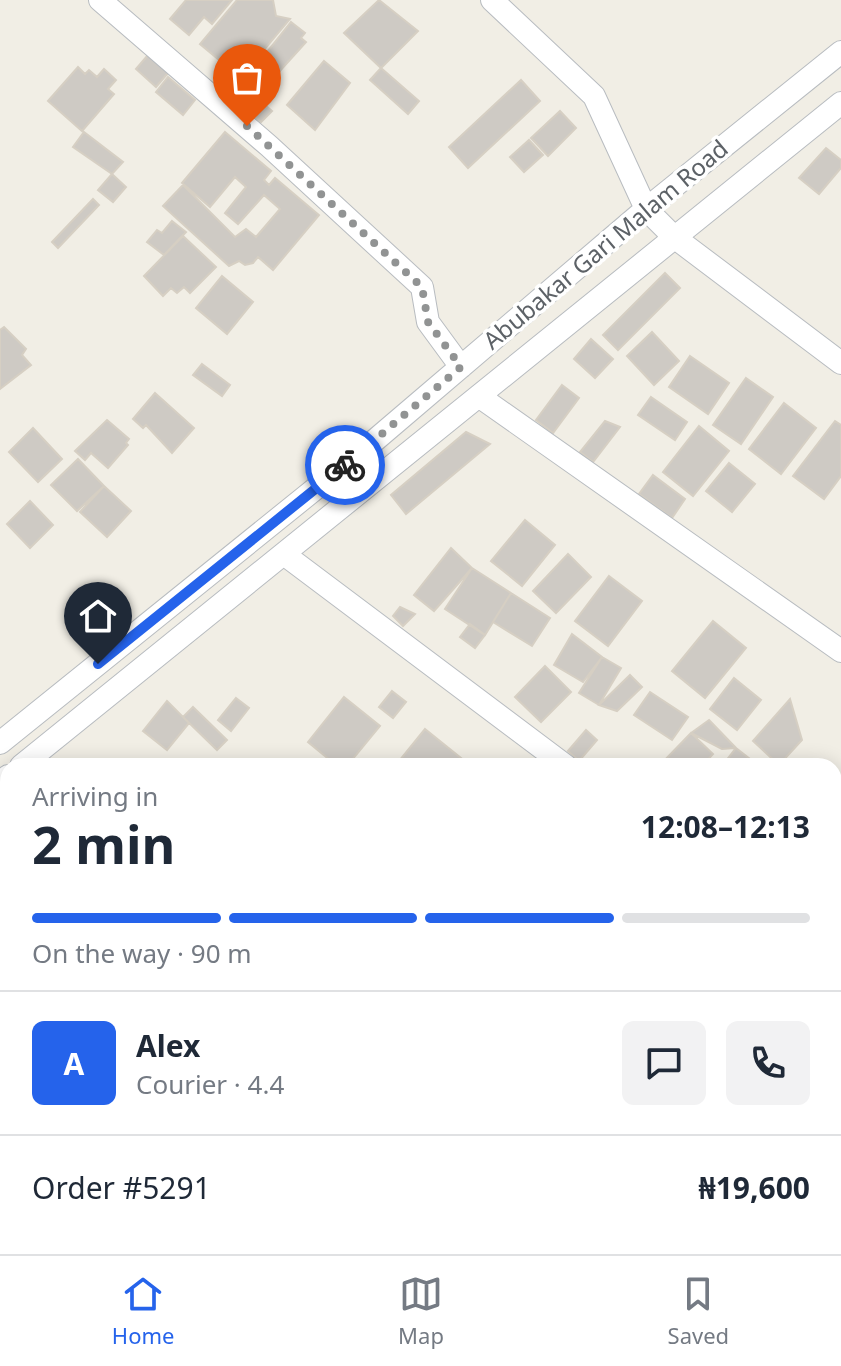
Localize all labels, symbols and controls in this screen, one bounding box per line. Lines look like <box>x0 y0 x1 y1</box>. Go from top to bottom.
pin <box>213 44 281 126</box>
icon: bag <box>225 56 269 100</box>
street label: Abubakar Gari Malam Road <box>476 132 734 356</box>
courier <box>305 425 385 505</box>
icon: bike <box>323 443 367 487</box>
pin <box>64 582 132 664</box>
icon: home <box>76 594 120 638</box>
text: Arriving in <box>32 778 158 814</box>
text: 12:08–12:13 <box>641 806 810 847</box>
text: 2 min <box>32 808 175 879</box>
text: On the way · 90 m <box>32 935 252 971</box>
button: chat <box>622 1021 706 1105</box>
button: phone <box>726 1021 810 1105</box>
text: Alex <box>136 1025 200 1066</box>
text: A <box>64 1043 84 1084</box>
text: Courier · 4.4 <box>136 1066 284 1102</box>
text: Order #5291 <box>32 1167 211 1208</box>
text: ₦19,600 <box>698 1167 810 1208</box>
tab: Home <box>112 1272 174 1350</box>
tab: Map <box>398 1272 444 1350</box>
tab: Saved <box>668 1272 729 1350</box>

